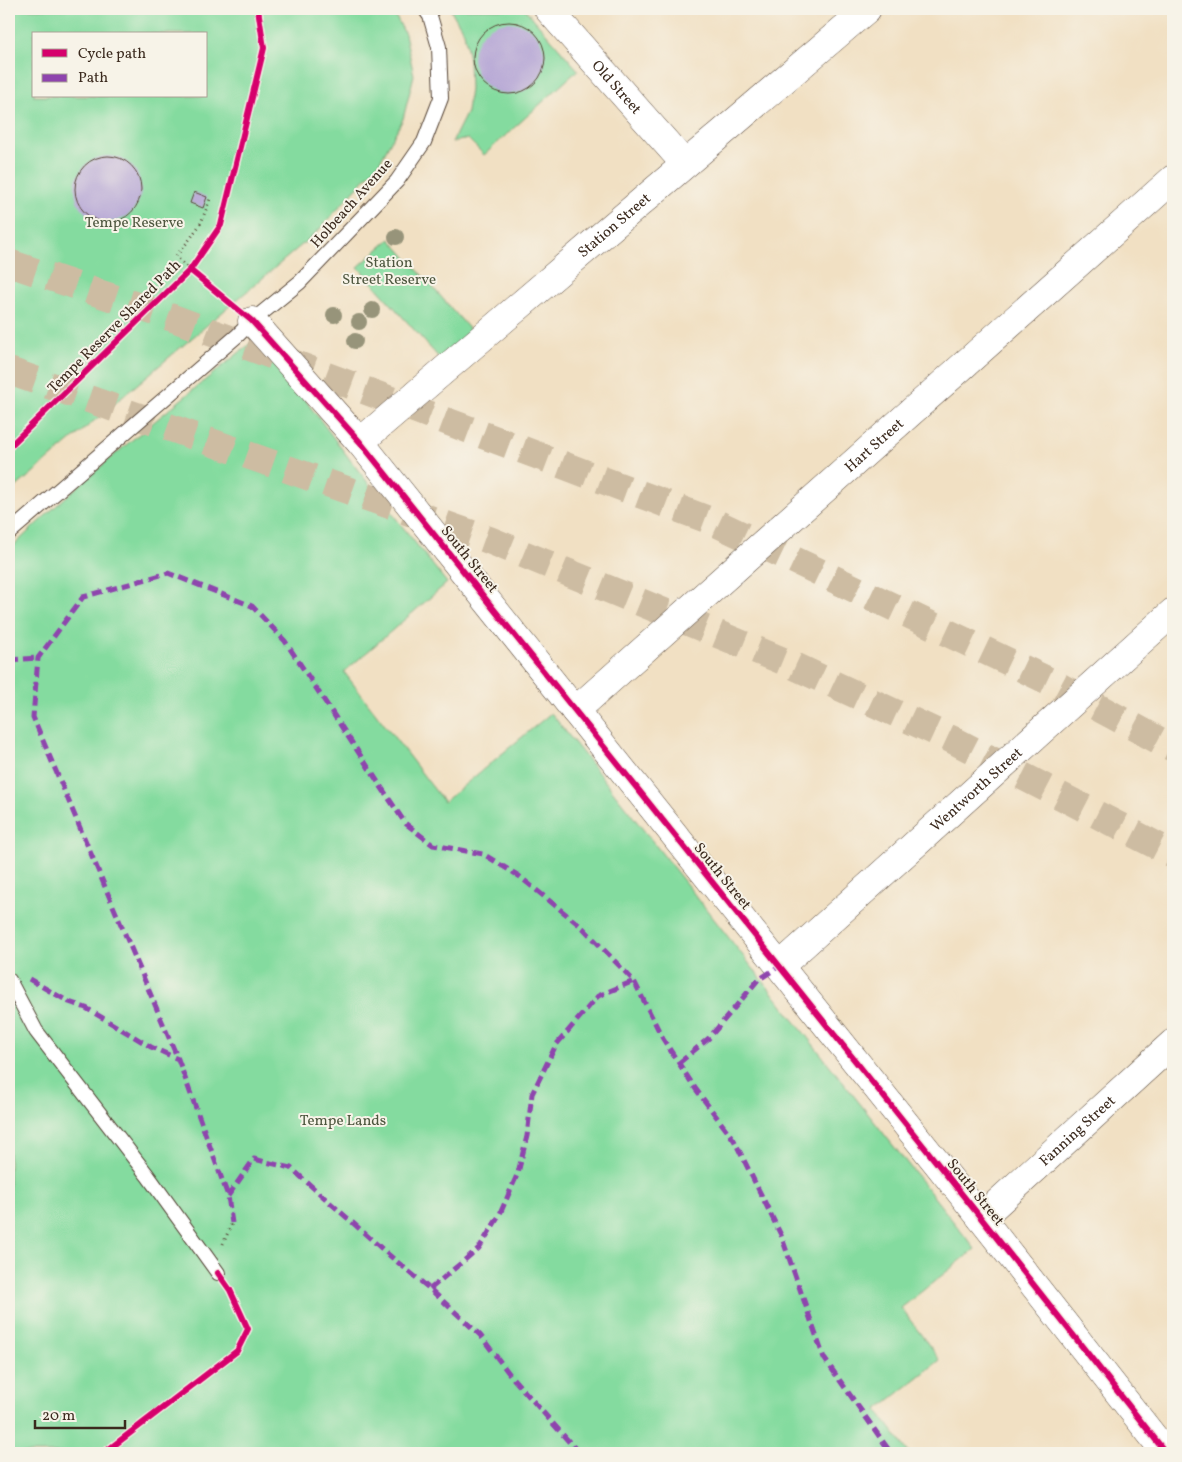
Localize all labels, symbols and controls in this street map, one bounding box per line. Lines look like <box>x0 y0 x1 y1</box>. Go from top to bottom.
legend <box>32 32 208 98</box>
text: Cycle path <box>78 44 146 65</box>
street label: Old Street <box>586 56 646 120</box>
text: Path <box>78 68 108 89</box>
street label: Holbeach Avenue <box>306 155 398 253</box>
street label: Station Street <box>574 189 656 263</box>
park label: Tempe Reserve <box>85 213 183 234</box>
park label: Station Street Reserve <box>342 253 436 291</box>
street label: Tempe Reserve Shared Path <box>44 255 187 399</box>
street label: Hart Street <box>841 414 909 478</box>
street label: South Street <box>435 522 503 598</box>
street label: Wentworth Street <box>926 743 1028 838</box>
street label: South Street <box>688 839 756 915</box>
street label: Fanning Street <box>1035 1091 1121 1172</box>
park label: Tempe Lands <box>300 1111 386 1132</box>
street label: South Street <box>941 1155 1009 1231</box>
scale bar <box>35 1397 125 1429</box>
text: 20 m <box>42 1406 75 1427</box>

